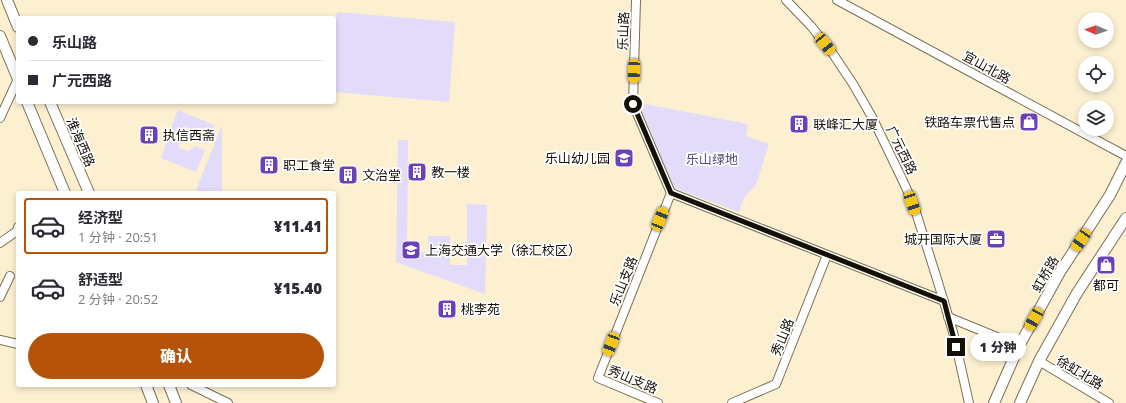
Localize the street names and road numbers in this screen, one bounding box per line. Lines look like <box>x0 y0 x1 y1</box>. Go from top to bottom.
street label: 乐山路 <box>613 11 633 51</box>
street label: 宜山北路 <box>960 47 1014 87</box>
street label: 淮海西路 <box>63 115 99 169</box>
street label: 广元西路 <box>883 123 921 177</box>
street label: 虹桥路 <box>1027 253 1063 295</box>
street label: 乐山支路 <box>605 254 641 308</box>
street label: 秀山路 <box>766 316 798 358</box>
street label: 徐虹北路 <box>1053 351 1107 393</box>
street label: 秀山支路 <box>606 361 660 397</box>

